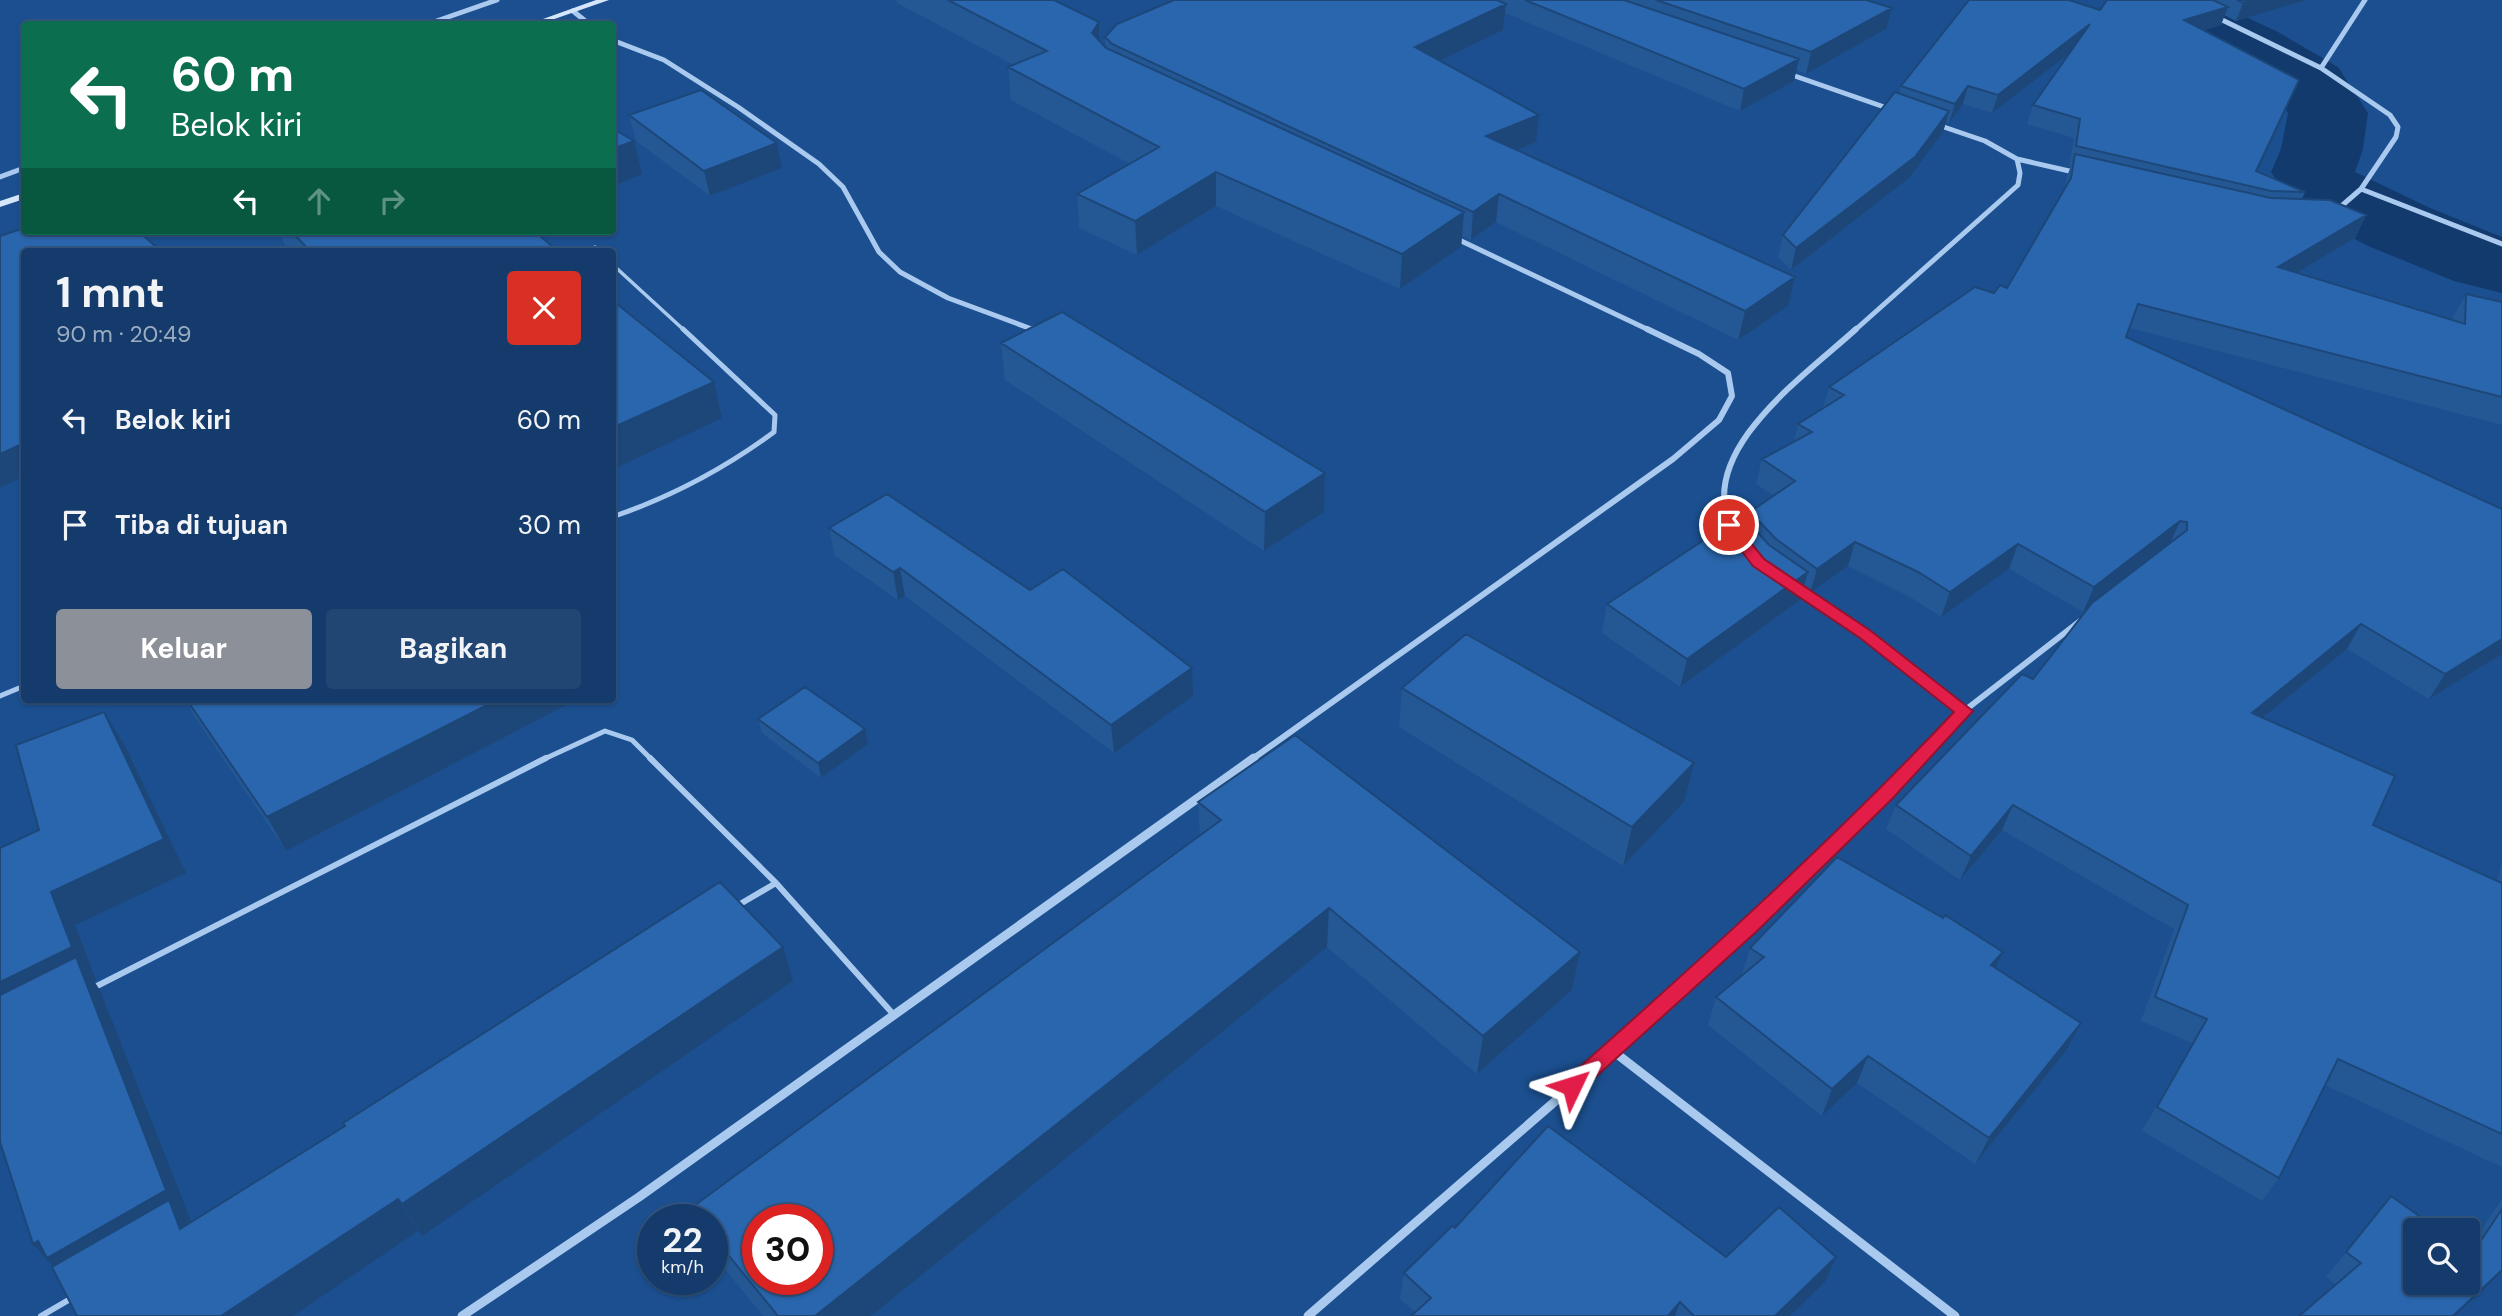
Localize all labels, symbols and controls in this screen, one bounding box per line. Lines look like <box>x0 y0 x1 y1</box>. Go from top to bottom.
text: 60 m <box>171 42 294 106</box>
icon: left <box>56 49 147 140</box>
text: Belok kiri <box>171 104 303 146</box>
icon: left <box>227 182 265 220</box>
icon: ahead <box>300 182 338 220</box>
icon: right <box>373 182 411 220</box>
text: 1 mnt <box>56 265 165 320</box>
button: close <box>507 271 581 345</box>
text: 90 m · 20:49 <box>56 319 191 349</box>
icon: left <box>56 401 94 439</box>
text: Belok kiri <box>115 403 231 437</box>
text: 60 m <box>517 403 581 437</box>
pin <box>1699 495 1759 555</box>
icon: arrive <box>56 506 94 544</box>
icon: arrive <box>1710 506 1748 544</box>
text: Tiba di tujuan <box>115 508 288 542</box>
text: 30 m <box>518 508 581 542</box>
button: Keluar <box>56 609 312 689</box>
button: Bagikan <box>326 609 581 689</box>
position arrow <box>1535 1049 1609 1123</box>
speed limit sign: 30 <box>742 1204 833 1295</box>
text: 22 <box>662 1217 703 1263</box>
map controls <box>2403 1218 2480 1295</box>
button: search <box>2403 1218 2480 1295</box>
text: km/h <box>661 1255 704 1279</box>

